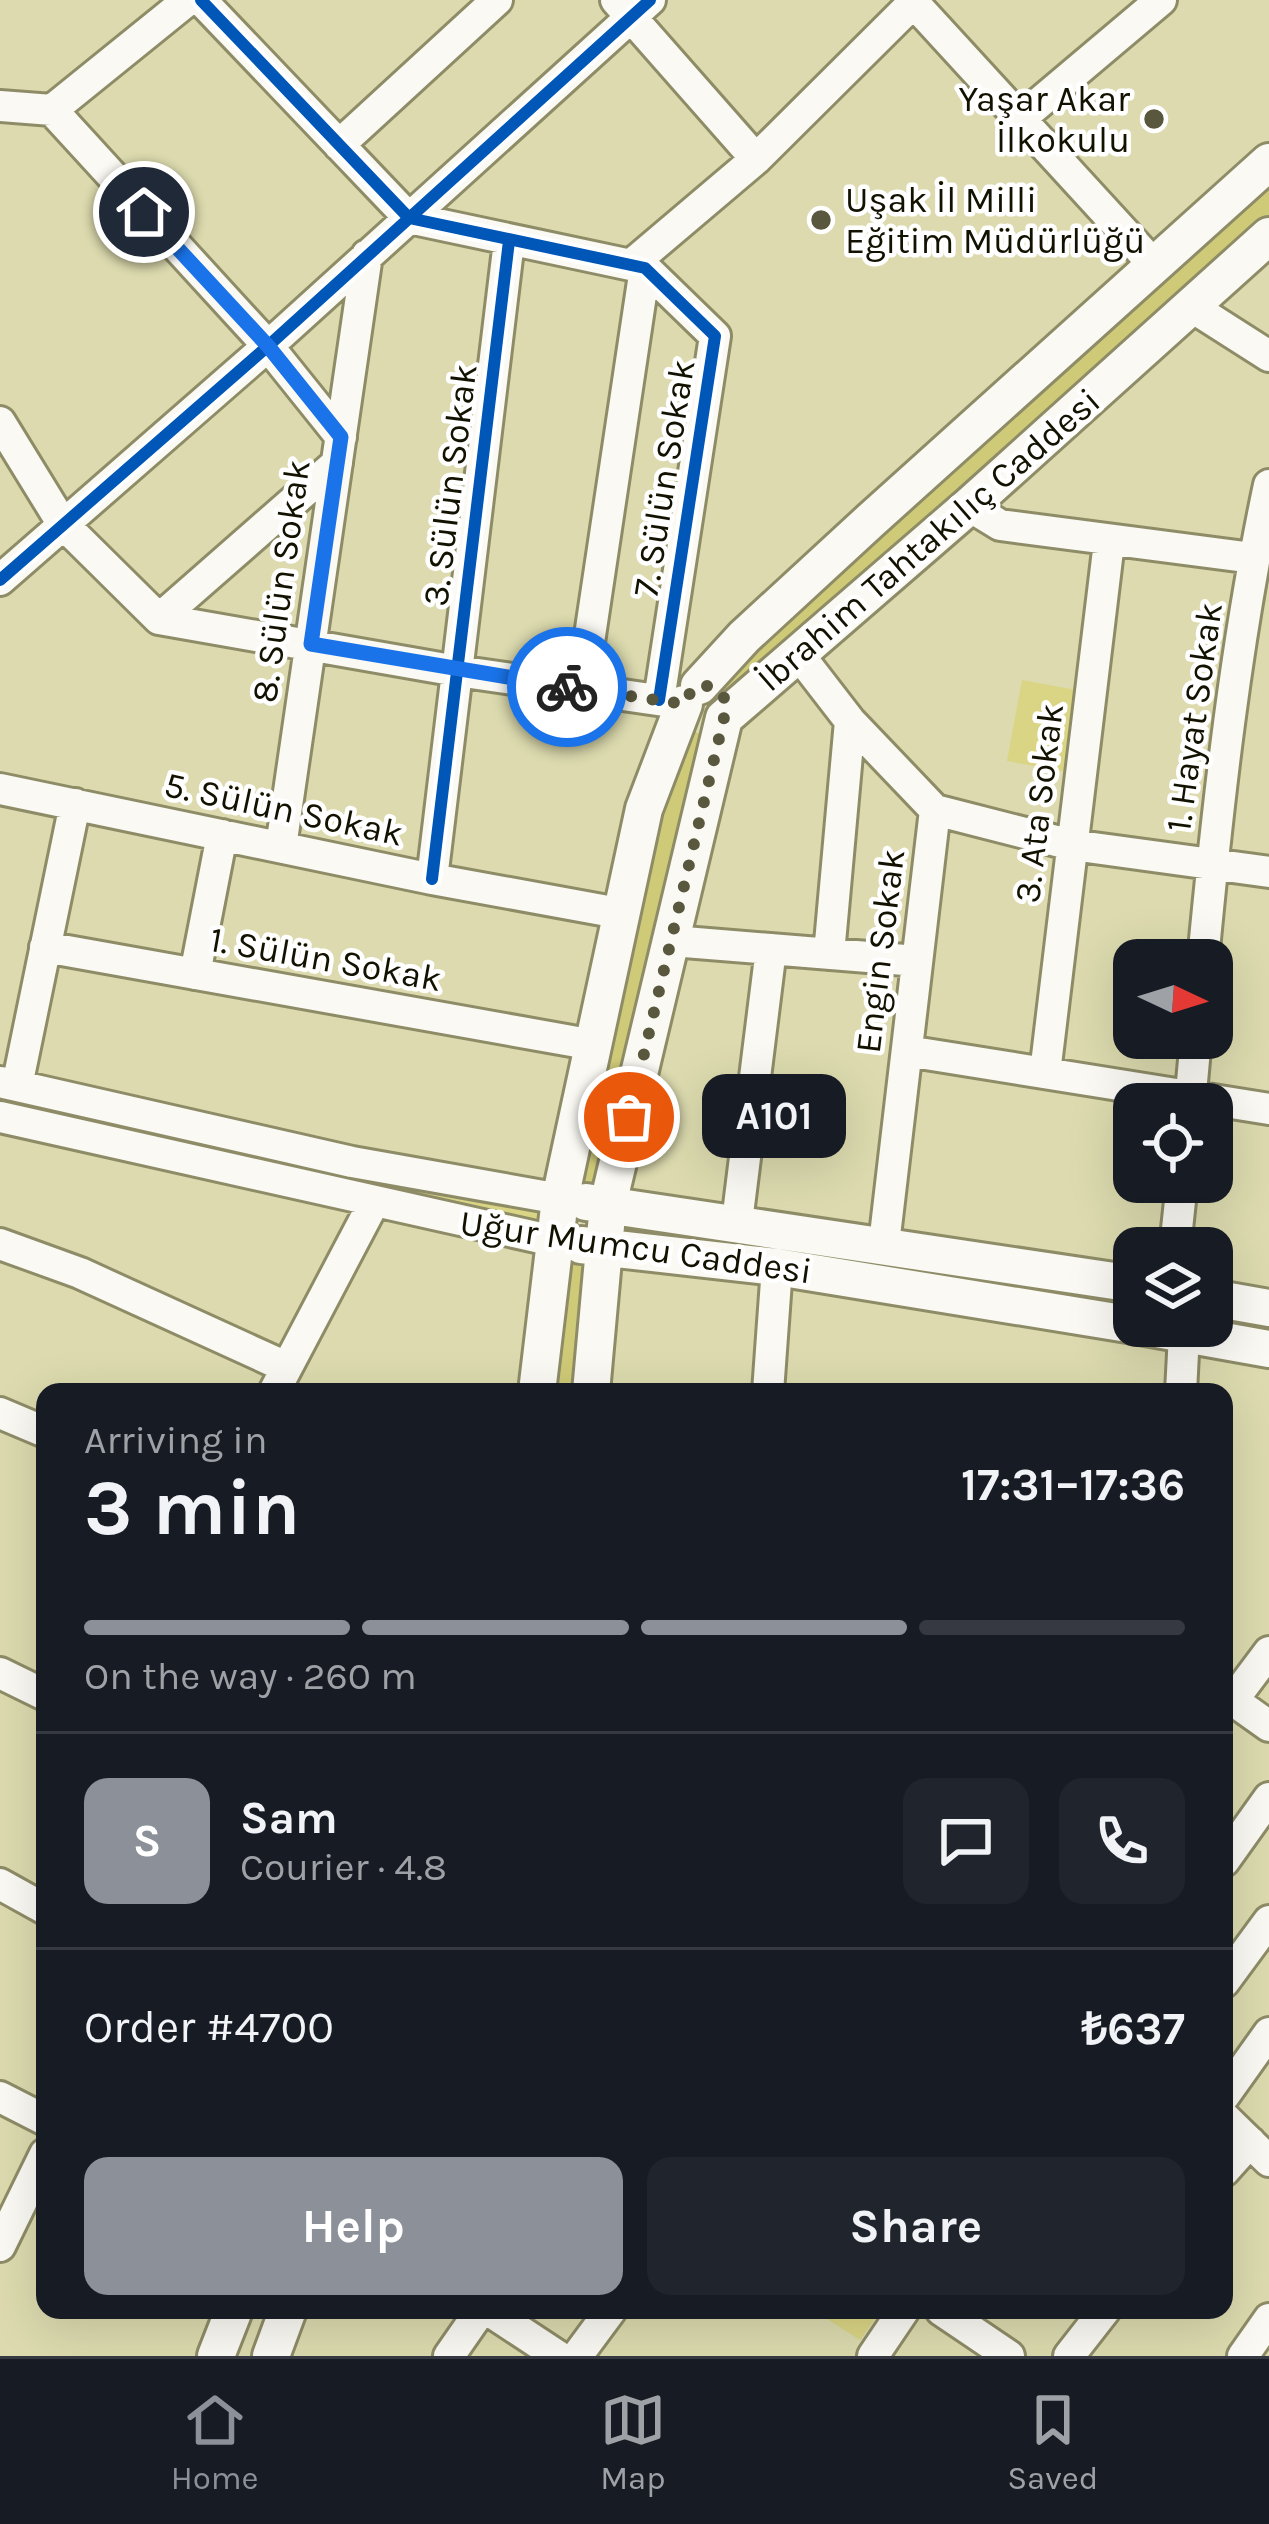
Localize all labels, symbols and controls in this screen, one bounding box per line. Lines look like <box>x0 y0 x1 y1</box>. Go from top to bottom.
place label: Yaşar Akar İlkokulu <box>959 78 1131 161</box>
marker: Yaşar Akar İlkokulu <box>1141 106 1167 132</box>
pin <box>93 161 195 263</box>
icon: home <box>111 179 177 245</box>
place label: Uşak İl Milli Eğitim Müdürlüğü <box>845 179 1145 262</box>
marker: Uşak İl Milli Eğitim Müdürlüğü <box>808 207 834 233</box>
street label: 7. Sülün Sokak <box>625 357 703 600</box>
street label: 3. Sülün Sokak <box>414 362 486 609</box>
street label: İbrahim Tahtakılıç Caddesi <box>749 379 1109 700</box>
street label: 8. Sülün Sokak <box>243 457 319 705</box>
street label: 1. Hayat Sokak <box>1157 600 1231 835</box>
courier <box>507 627 627 747</box>
icon: bike <box>534 654 600 720</box>
street label: 3. Ata Sokak <box>1006 701 1072 905</box>
street label: 5. Sülün Sokak <box>161 763 407 855</box>
street label: Engin Sokak <box>847 847 913 1055</box>
street label: 1. Sülün Sokak <box>207 918 445 1000</box>
north arrow <box>1113 939 1233 1059</box>
map controls <box>1113 939 1233 1347</box>
pin <box>578 1066 680 1168</box>
callout: A101 <box>701 1075 845 1159</box>
button: locate <box>1113 1083 1233 1203</box>
icon: bag <box>596 1084 662 1150</box>
text: A101 <box>736 1093 812 1139</box>
street label: Uğur Mumcu Caddesi <box>457 1202 814 1292</box>
button: layers <box>1113 1227 1233 1347</box>
text: Arriving in <box>84 1417 267 1463</box>
text: 17:31–17:36 <box>961 1459 1185 1511</box>
text: 3 min <box>84 1462 300 1554</box>
text: On the way · 260 m <box>84 1653 417 1699</box>
button: chat <box>903 1778 1029 1904</box>
button: phone <box>1059 1778 1185 1904</box>
text: Sam <box>240 1792 338 1844</box>
text: S <box>133 1815 161 1867</box>
text: Courier · 4.8 <box>240 1844 447 1890</box>
text: Order #4700 <box>84 2001 334 2053</box>
text: ₺637 <box>1082 2003 1185 2055</box>
button: Help <box>84 2157 623 2295</box>
button: Share <box>647 2157 1185 2295</box>
tab: Home <box>171 2387 259 2497</box>
tab: Map <box>600 2387 666 2497</box>
tab: Saved <box>1007 2387 1098 2497</box>

